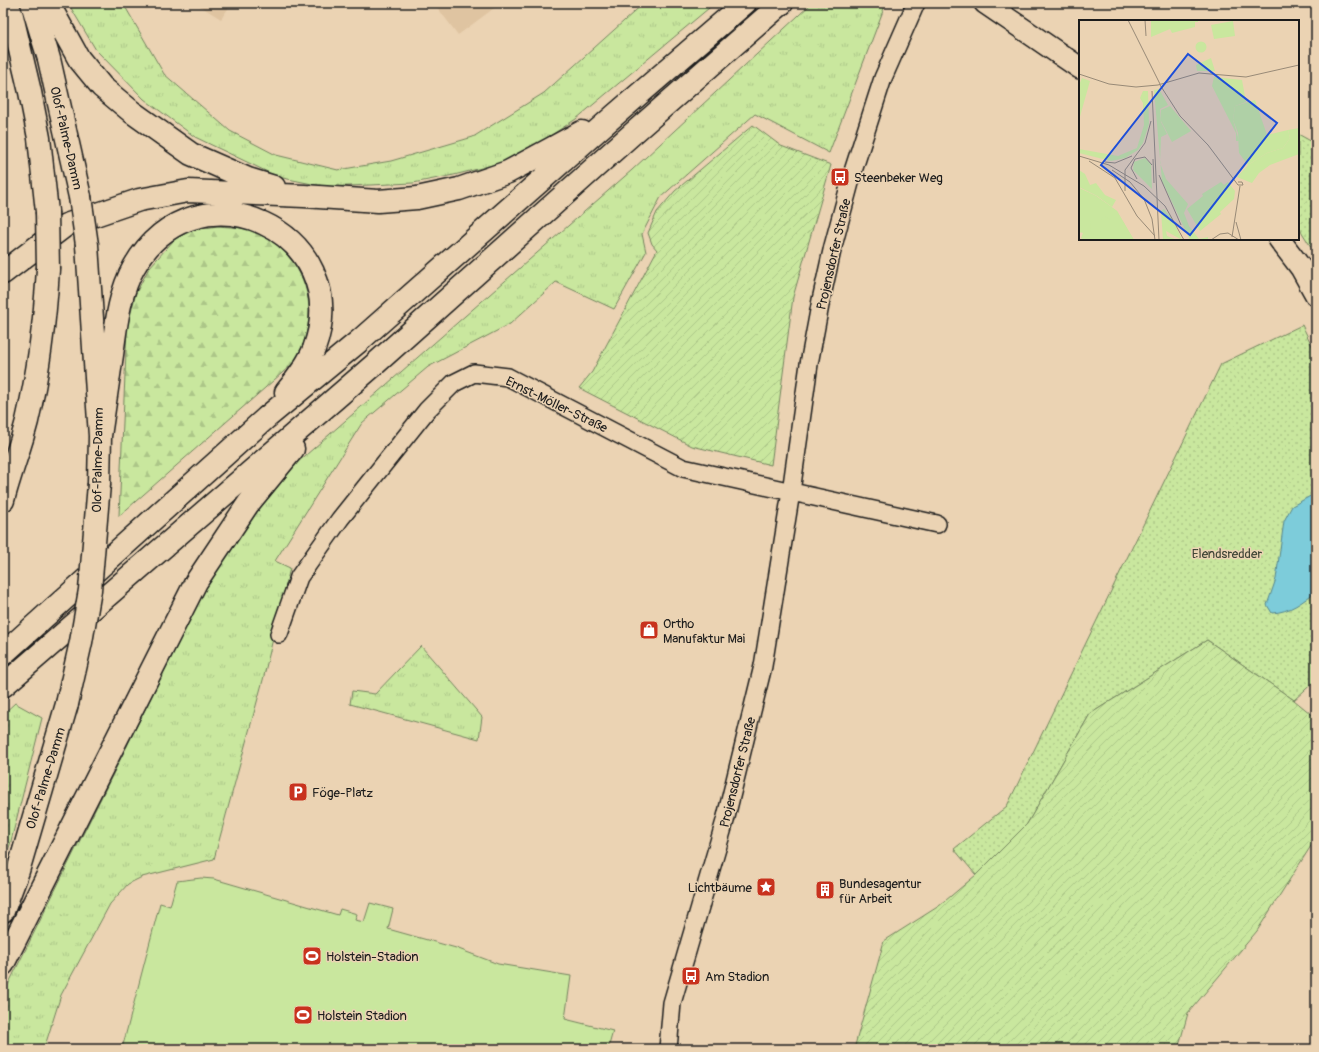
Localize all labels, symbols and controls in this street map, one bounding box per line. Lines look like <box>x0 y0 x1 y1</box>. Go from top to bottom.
inset map <box>1079 20 1299 240</box>
street label: Olof-Palme-Damm <box>46 85 86 191</box>
bus stop icon: Steenbeker Weg <box>829 166 851 188</box>
place label: Steenbeker Weg <box>854 170 943 186</box>
street label: Projensdorfer Straße <box>813 197 855 311</box>
street label: Ernst-Möller-Straße <box>503 373 611 437</box>
street label: Olof-Palme-Damm <box>89 407 107 513</box>
park label: Elendsredder <box>1192 546 1262 562</box>
place label: Ortho Manufaktur Mai <box>663 616 745 647</box>
shop icon: Ortho Manufaktur Mai <box>638 619 660 641</box>
street label: Projensdorfer Straße <box>716 715 760 829</box>
street label: Olof-Palme-Damm <box>23 726 69 831</box>
parking icon: Föge-Platz <box>287 781 309 803</box>
place label: Föge-Platz <box>312 785 373 801</box>
place icon: Lichtbäume <box>755 876 777 898</box>
place label: Bundesagentur für Arbeit <box>839 876 922 907</box>
building icon: Bundesagentur für Arbeit <box>814 879 836 901</box>
place label: Lichtbäume <box>688 880 753 896</box>
sports icon: Holstein-Stadion <box>301 945 323 967</box>
place label: Holstein-Stadion <box>326 949 419 965</box>
bus stop icon: Am Stadion <box>680 965 702 987</box>
place label: Am Stadion <box>705 969 769 985</box>
sports icon: Holstein Stadion <box>292 1004 314 1026</box>
place label: Holstein Stadion <box>317 1008 407 1024</box>

